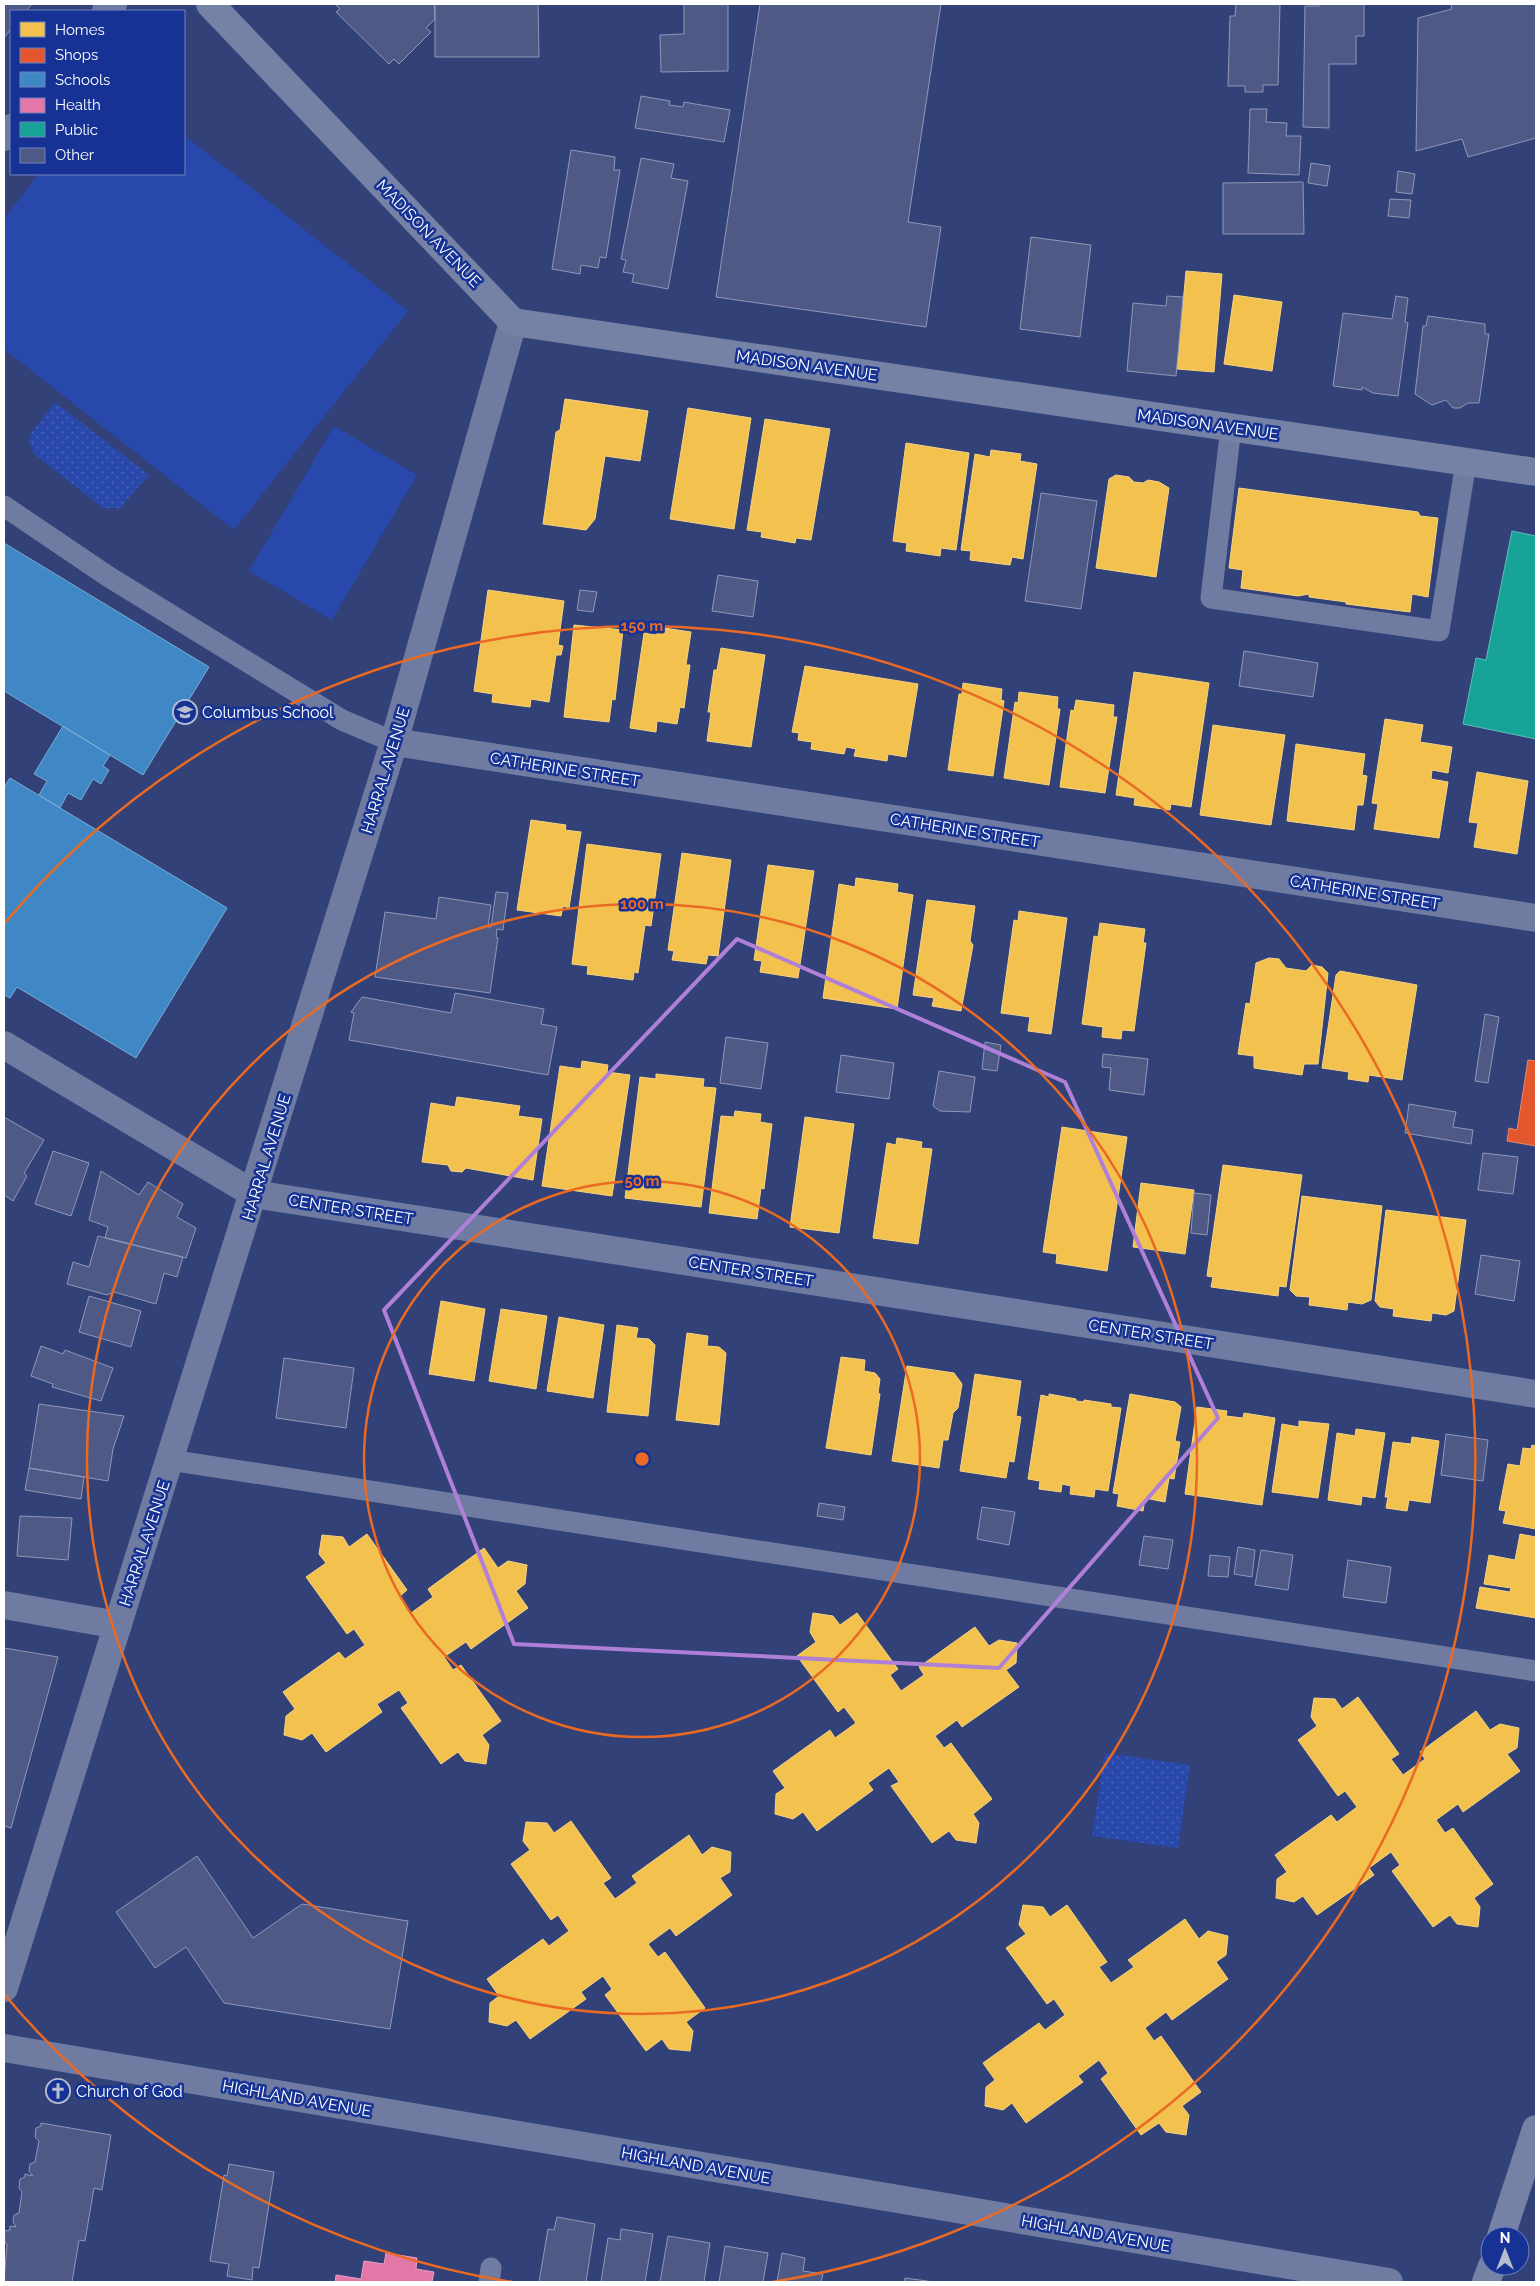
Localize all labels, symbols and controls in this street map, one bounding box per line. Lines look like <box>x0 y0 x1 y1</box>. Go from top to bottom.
legend <box>10 10 185 175</box>
text: Homes <box>55 21 105 39</box>
text: Shops <box>55 46 98 64</box>
text: Schools <box>55 71 110 89</box>
text: Health <box>55 96 101 114</box>
text: Public <box>55 121 98 139</box>
text: Other <box>55 146 95 164</box>
street label: MADISON AVENUE <box>372 175 485 291</box>
street label: MADISON AVENUE <box>735 346 879 385</box>
street label: MADISON AVENUE <box>1136 405 1280 444</box>
text: 150 m <box>621 617 663 635</box>
school or university icon: Columbus School <box>172 699 198 725</box>
place label: Columbus School <box>202 703 334 722</box>
street label: HARRAL AVENUE <box>357 704 414 836</box>
street label: CATHERINE STREET <box>489 748 642 791</box>
street label: CATHERINE STREET <box>889 809 1042 852</box>
street label: CATHERINE STREET <box>1289 871 1442 914</box>
text: 100 m <box>620 895 664 913</box>
street label: HARRAL AVENUE <box>238 1091 295 1223</box>
text: 50 m <box>624 1172 660 1190</box>
street label: CENTER STREET <box>287 1190 415 1229</box>
street label: CENTER STREET <box>687 1252 815 1291</box>
street label: CENTER STREET <box>1087 1315 1215 1354</box>
centre of rings <box>633 1450 651 1468</box>
street label: HARRAL AVENUE <box>115 1477 174 1609</box>
street label: HIGHLAND AVENUE <box>221 2076 373 2121</box>
church icon: Church of God <box>45 2078 71 2104</box>
place label: Church of God <box>76 2082 183 2101</box>
street label: HIGHLAND AVENUE <box>620 2143 772 2188</box>
street label: HIGHLAND AVENUE <box>1020 2211 1172 2256</box>
north arrow <box>1480 2226 1530 2276</box>
text: N <box>1500 2230 1510 2246</box>

